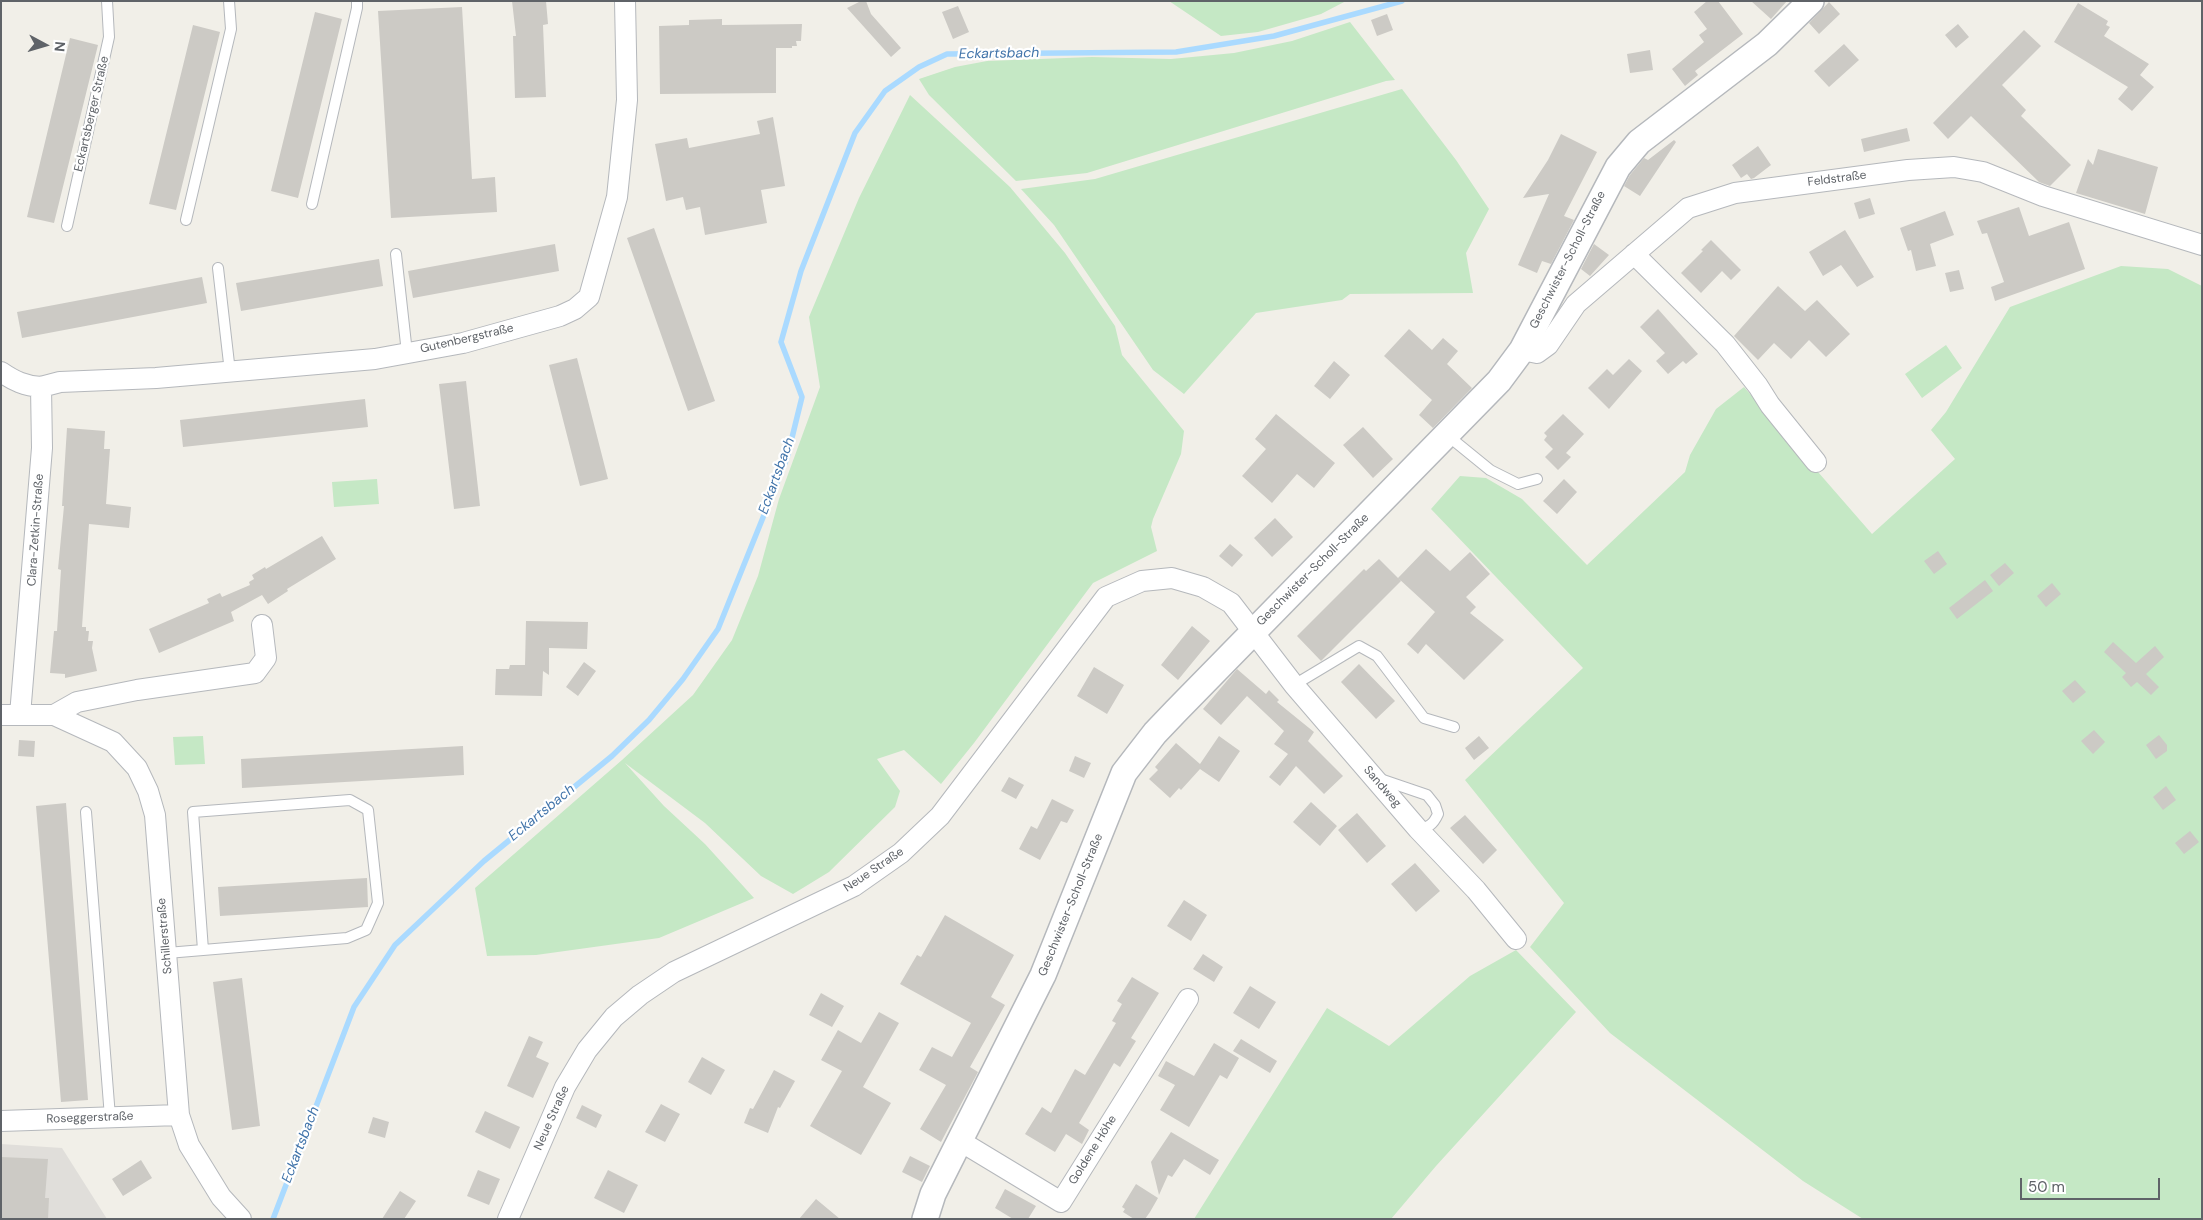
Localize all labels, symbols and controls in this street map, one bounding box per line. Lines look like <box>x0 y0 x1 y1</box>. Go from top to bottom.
north arrow <box>20 20 70 70</box>
text: N <box>50 41 69 53</box>
water label: Eckartsbach <box>959 45 1039 63</box>
street label: Eckartsberger Straße <box>72 55 112 173</box>
street label: Feldstraße <box>1807 168 1867 190</box>
street label: Geschwister-Scholl-Straße <box>1527 189 1609 331</box>
street label: Gutenbergstraße <box>419 321 515 357</box>
water label: Eckartsbach <box>755 435 799 517</box>
street label: Clara-Zetkin-Straße <box>25 473 47 587</box>
street label: Geschwister-Scholl-Straße <box>1254 511 1372 629</box>
street label: Sandweg <box>1360 763 1404 811</box>
water label: Eckartsbach <box>505 781 579 845</box>
street label: Geschwister-Scholl-Straße <box>1036 832 1106 978</box>
street label: Neue Straße <box>841 845 907 895</box>
street label: Schillerstraße <box>155 897 175 975</box>
street label: Neue Straße <box>531 1083 573 1153</box>
water label: Eckartsbach <box>279 1104 323 1186</box>
street label: Roseggerstraße <box>46 1109 134 1127</box>
street label: Goldene Höhe <box>1066 1113 1120 1187</box>
scale bar <box>2023 1168 2163 1200</box>
text: 50 m <box>2028 1177 2065 1197</box>

